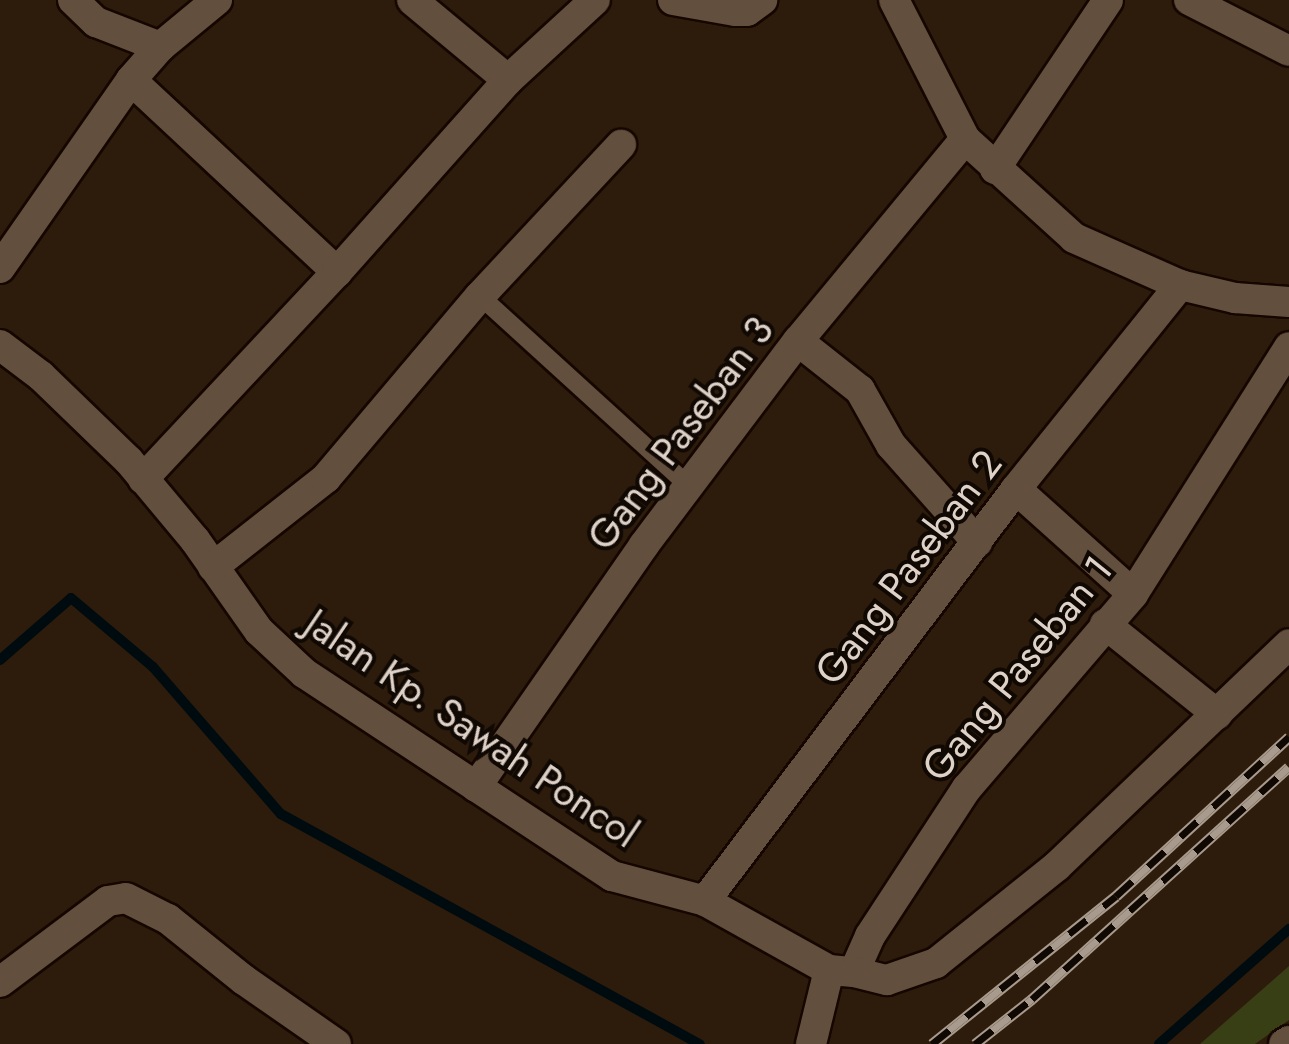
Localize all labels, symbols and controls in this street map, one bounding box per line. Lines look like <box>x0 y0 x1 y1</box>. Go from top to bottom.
street label: Gang Paseban 3 <box>577 307 783 559</box>
street label: Gang Paseban 2 <box>804 441 1012 693</box>
street label: Gang Paseban 1 <box>912 546 1122 790</box>
street label: Jalan Kp. Sawah Poncol <box>296 599 648 857</box>

